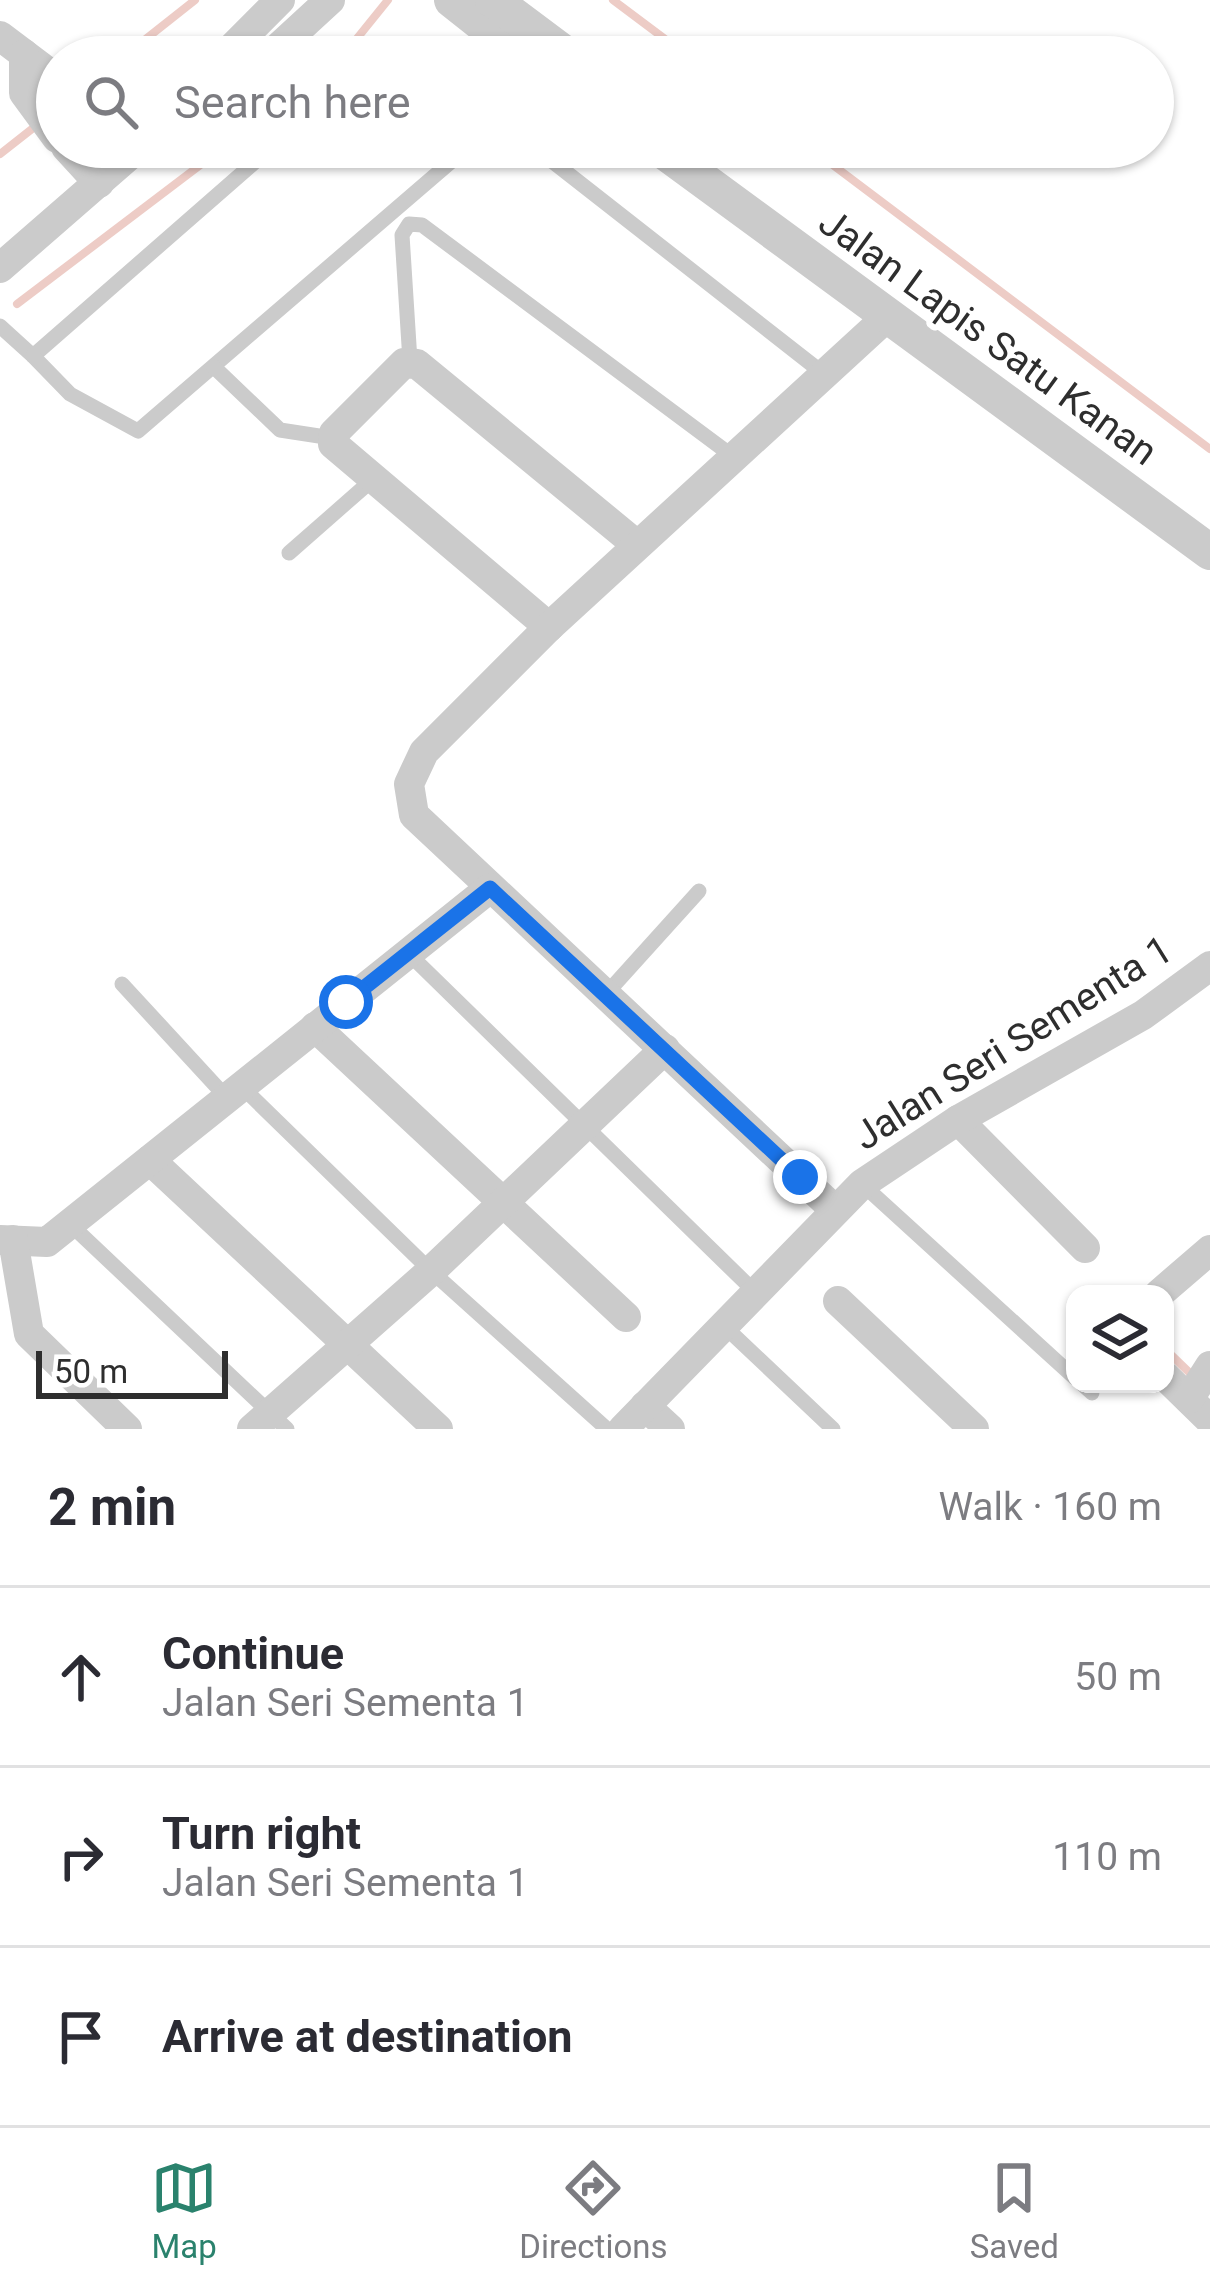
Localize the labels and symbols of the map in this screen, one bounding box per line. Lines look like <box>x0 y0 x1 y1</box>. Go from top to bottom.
street label: Jalan Lapis Satu Kanan <box>810 199 1166 475</box>
street label: Jalan Seri Sementa 1 <box>845 926 1181 1160</box>
route start <box>319 975 373 1029</box>
route end <box>773 1150 827 1204</box>
scale bar <box>36 1345 228 1398</box>

